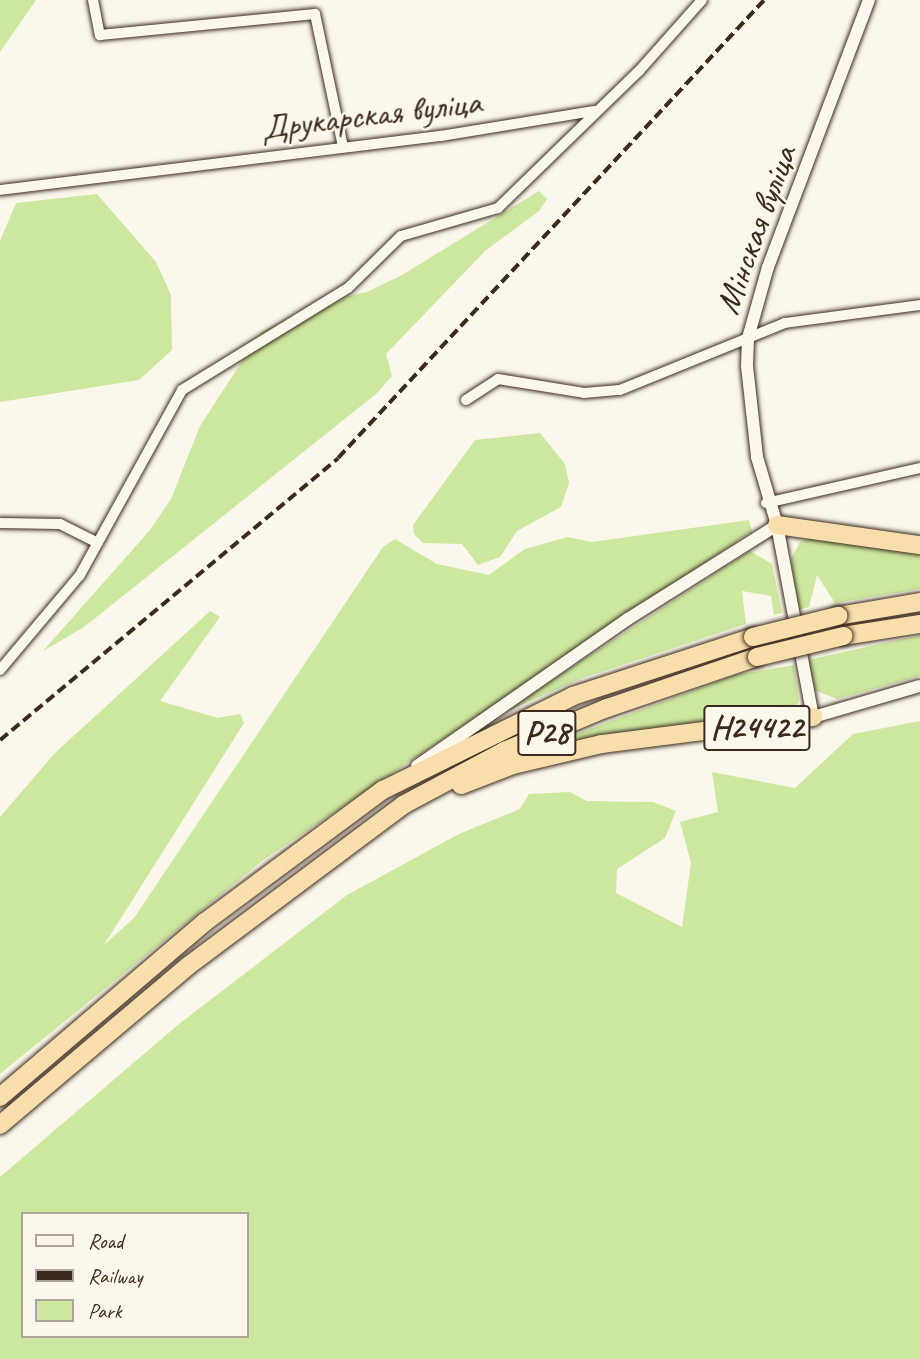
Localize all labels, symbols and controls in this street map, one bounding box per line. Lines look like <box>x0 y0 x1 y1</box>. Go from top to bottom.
street label: Друкарская вуліца <box>260 81 482 149</box>
street label: Мінская вуліца <box>706 141 806 319</box>
road number: Н24422 <box>703 698 811 758</box>
road number: Р28 <box>517 704 577 762</box>
legend <box>21 1212 248 1338</box>
text: Road <box>88 1228 123 1254</box>
text: Railway <box>88 1263 142 1289</box>
text: Park <box>88 1298 121 1324</box>

